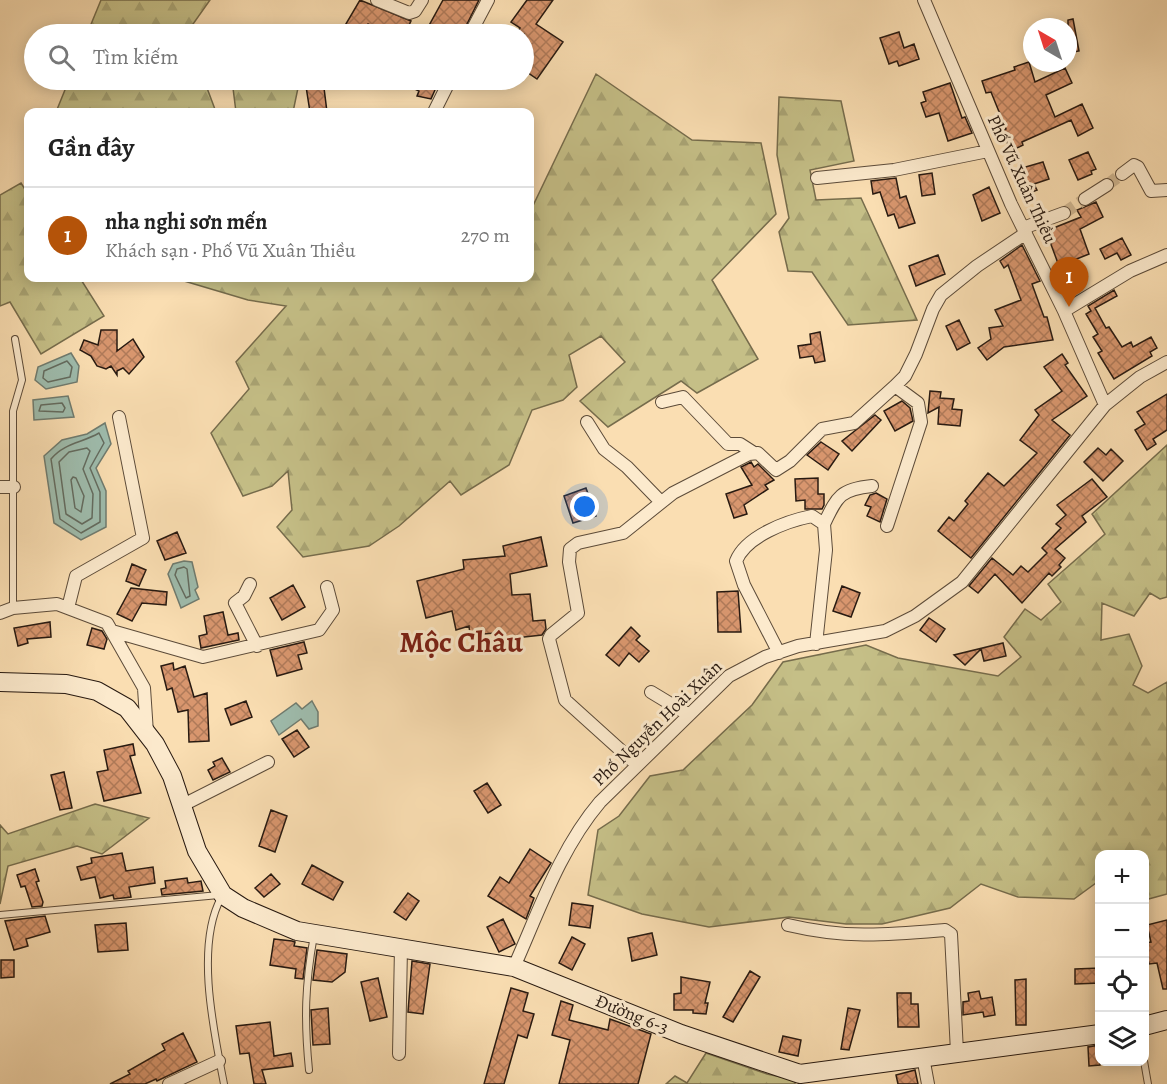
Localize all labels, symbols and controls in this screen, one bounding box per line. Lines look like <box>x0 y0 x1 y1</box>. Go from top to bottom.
north arrow <box>1023 18 1077 72</box>
search box <box>24 24 534 90</box>
icon: search <box>45 41 78 74</box>
text: Tìm kiếm <box>93 42 179 72</box>
street label: Phố Vũ Xuân Thiều <box>982 111 1062 247</box>
text: Gần đây <box>48 130 134 165</box>
text: nha nghi sơn mến <box>105 207 267 237</box>
text: 1 <box>64 222 71 249</box>
text: 270 m <box>461 222 510 249</box>
text: Khách sạn · Phố Vũ Xuân Thiều <box>105 237 356 264</box>
pin: 1 <box>1050 258 1088 307</box>
your location <box>570 492 599 521</box>
district label: Mộc Châu <box>399 622 523 662</box>
street label: Phố Nguyễn Hoài Xuân <box>587 655 727 791</box>
map controls <box>1095 850 1149 1066</box>
button: + <box>1095 850 1149 904</box>
button: − <box>1095 904 1149 958</box>
button: locate <box>1095 958 1149 1012</box>
street label: Đường 6-3 <box>592 988 672 1040</box>
button: layers <box>1095 1012 1149 1066</box>

